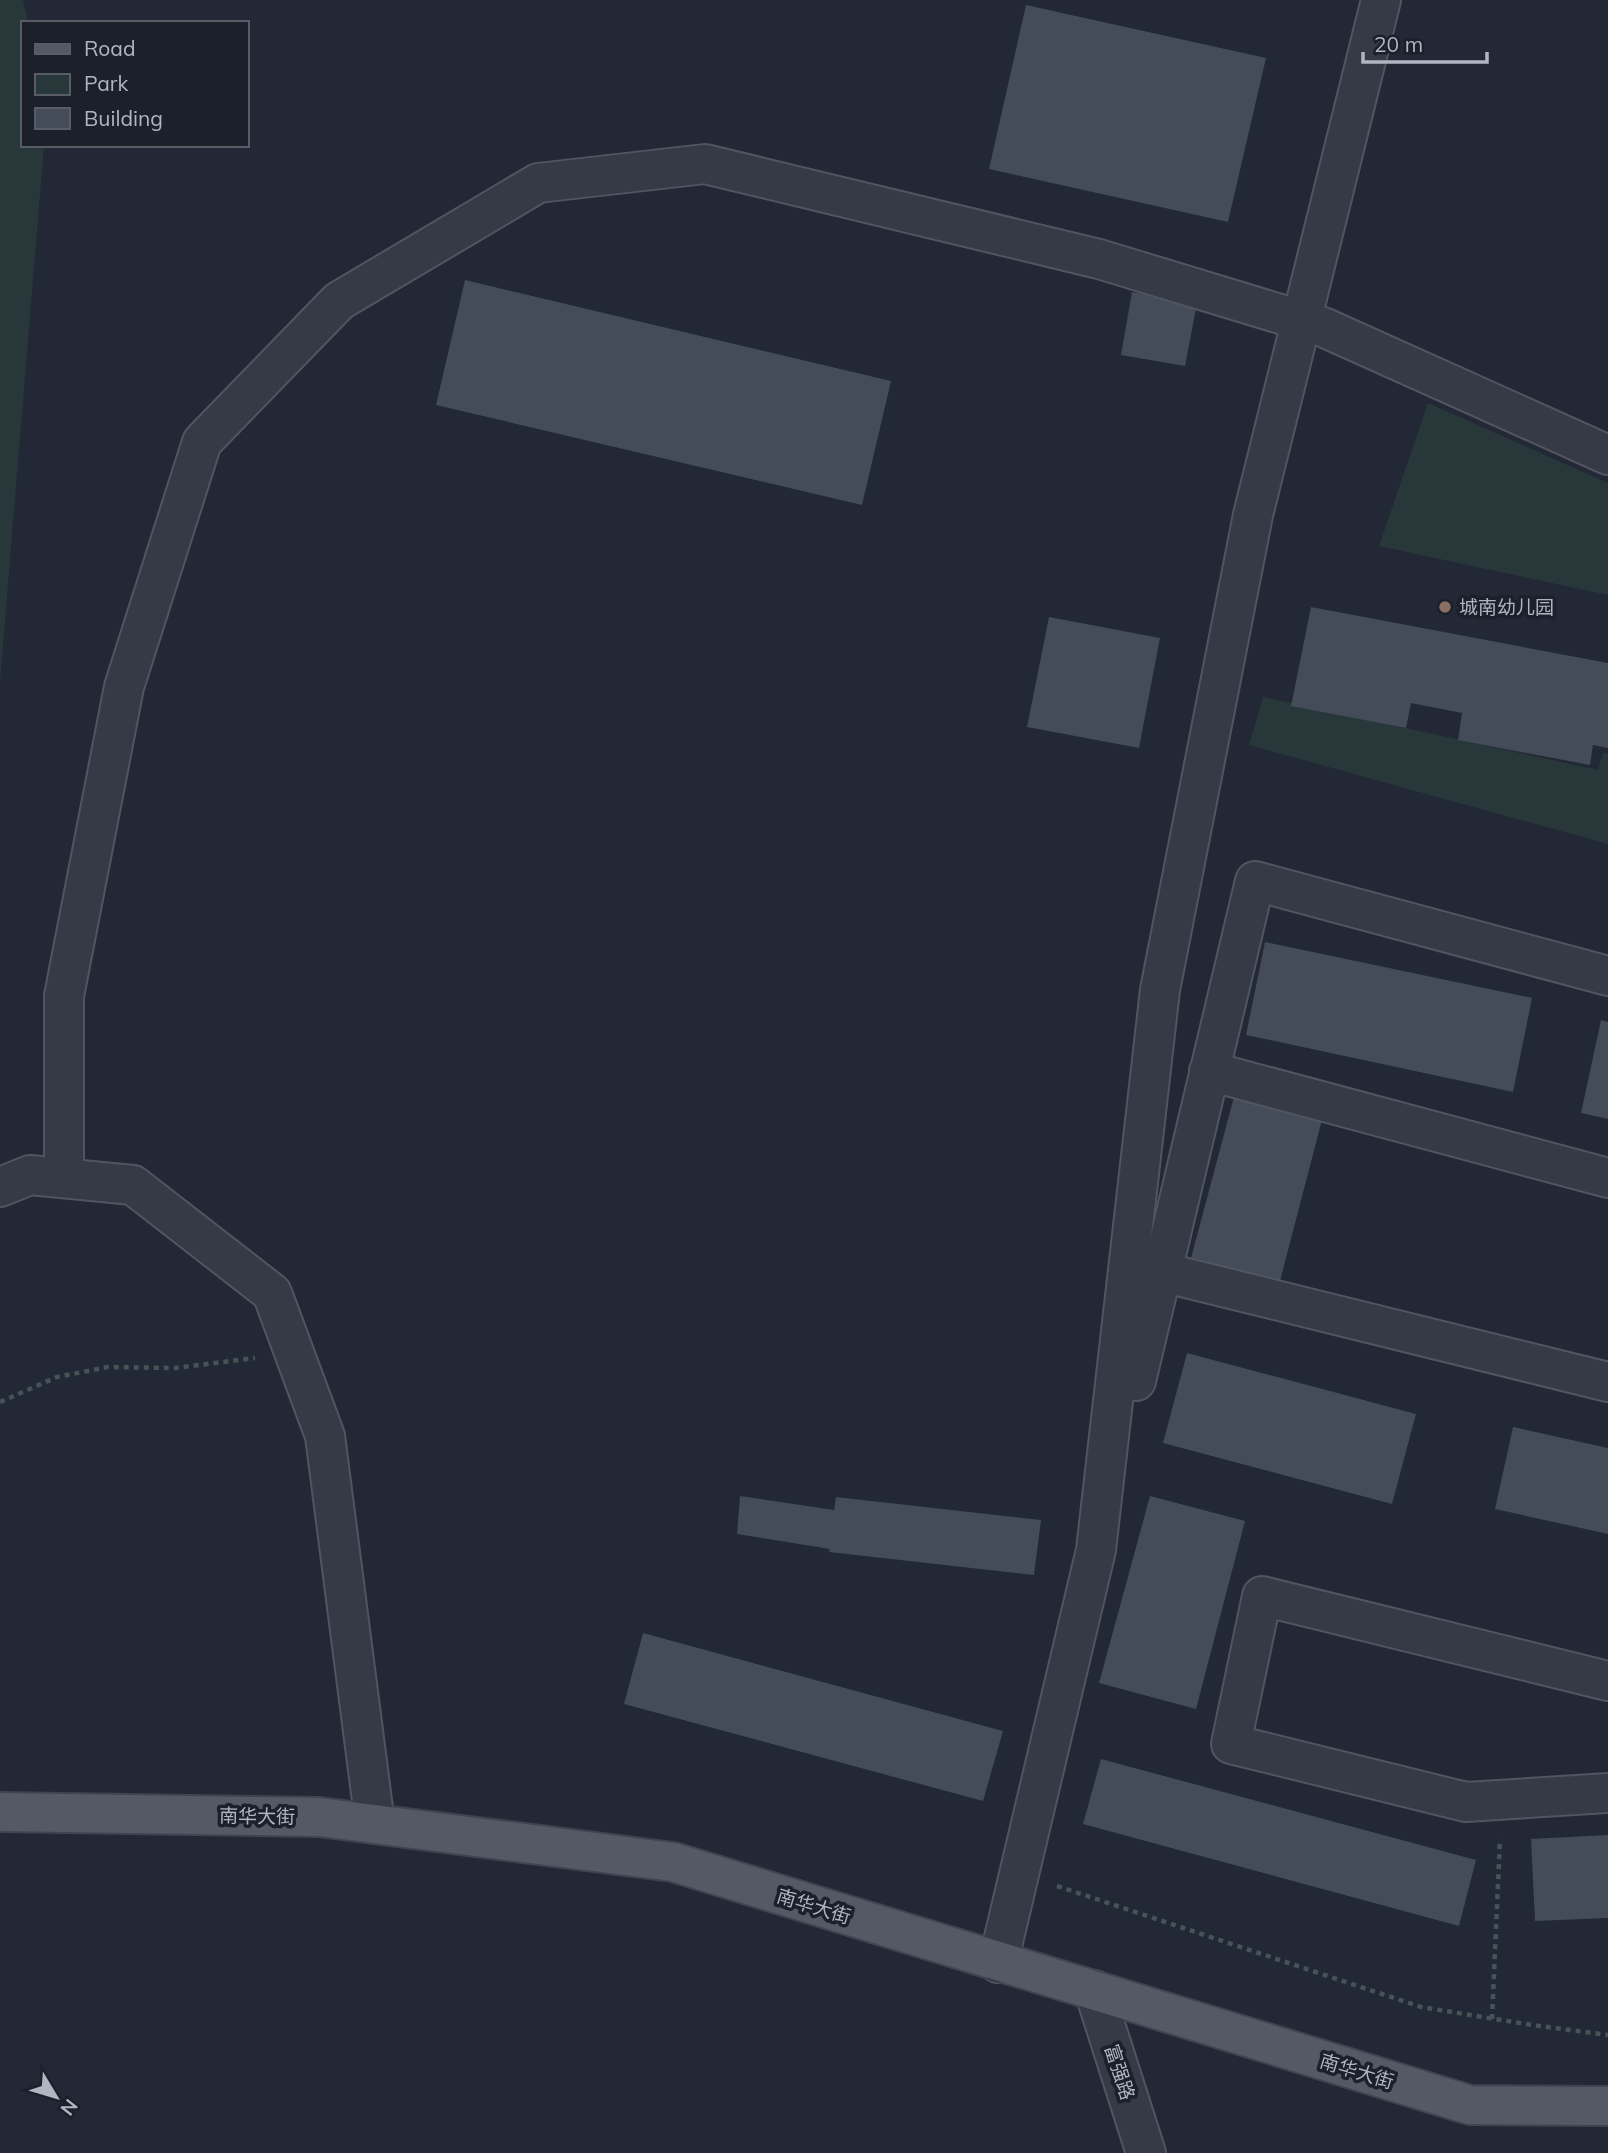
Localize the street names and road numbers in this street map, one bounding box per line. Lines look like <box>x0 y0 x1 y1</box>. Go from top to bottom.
street label: 南华大街 <box>219 1803 295 1829</box>
street label: 南华大街 <box>774 1883 854 1929</box>
street label: 富强路 <box>1100 2041 1140 2103</box>
street label: 南华大街 <box>1317 2048 1397 2094</box>

